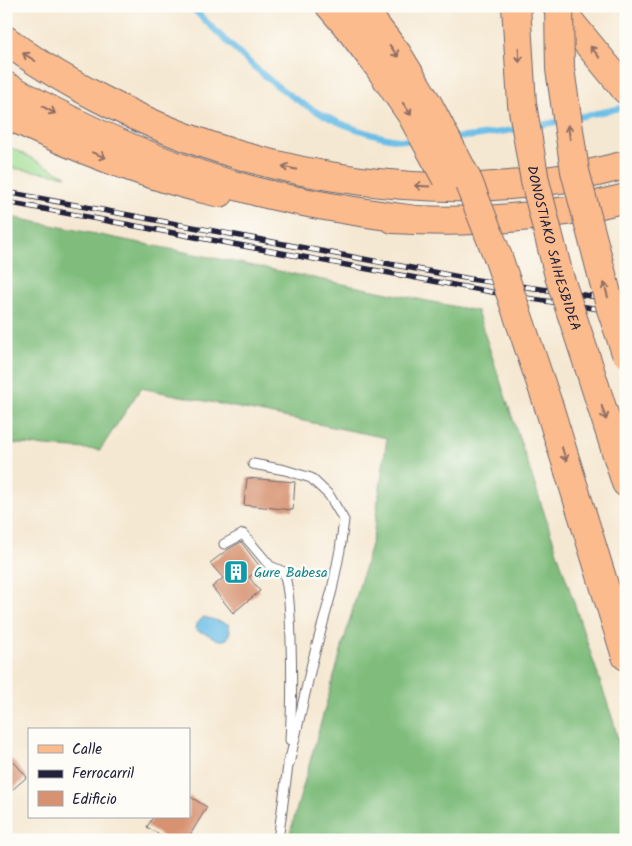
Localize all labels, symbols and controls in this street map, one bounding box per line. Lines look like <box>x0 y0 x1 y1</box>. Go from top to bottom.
one-way arrow <box>389 44 399 58</box>
one-way arrow <box>589 46 600 59</box>
one-way arrow <box>514 47 523 63</box>
one-way arrow <box>22 51 36 61</box>
one-way arrow <box>402 102 412 116</box>
one-way arrow <box>41 105 56 115</box>
one-way arrow <box>564 124 574 140</box>
one-way arrow <box>91 152 106 161</box>
one-way arrow <box>282 163 298 172</box>
street label: DONOSTIAKO SAIHESBIDEA <box>521 164 586 334</box>
one-way arrow <box>414 181 430 191</box>
one-way arrow <box>601 282 610 298</box>
one-way arrow <box>599 405 609 421</box>
one-way arrow <box>559 445 569 461</box>
building icon: Gure Babesa <box>223 559 249 585</box>
place label: Gure Babesa <box>254 562 328 584</box>
legend <box>28 728 190 818</box>
text: Calle <box>72 738 102 762</box>
text: Ferrocarril <box>72 762 135 786</box>
text: Edificio <box>72 788 117 812</box>

